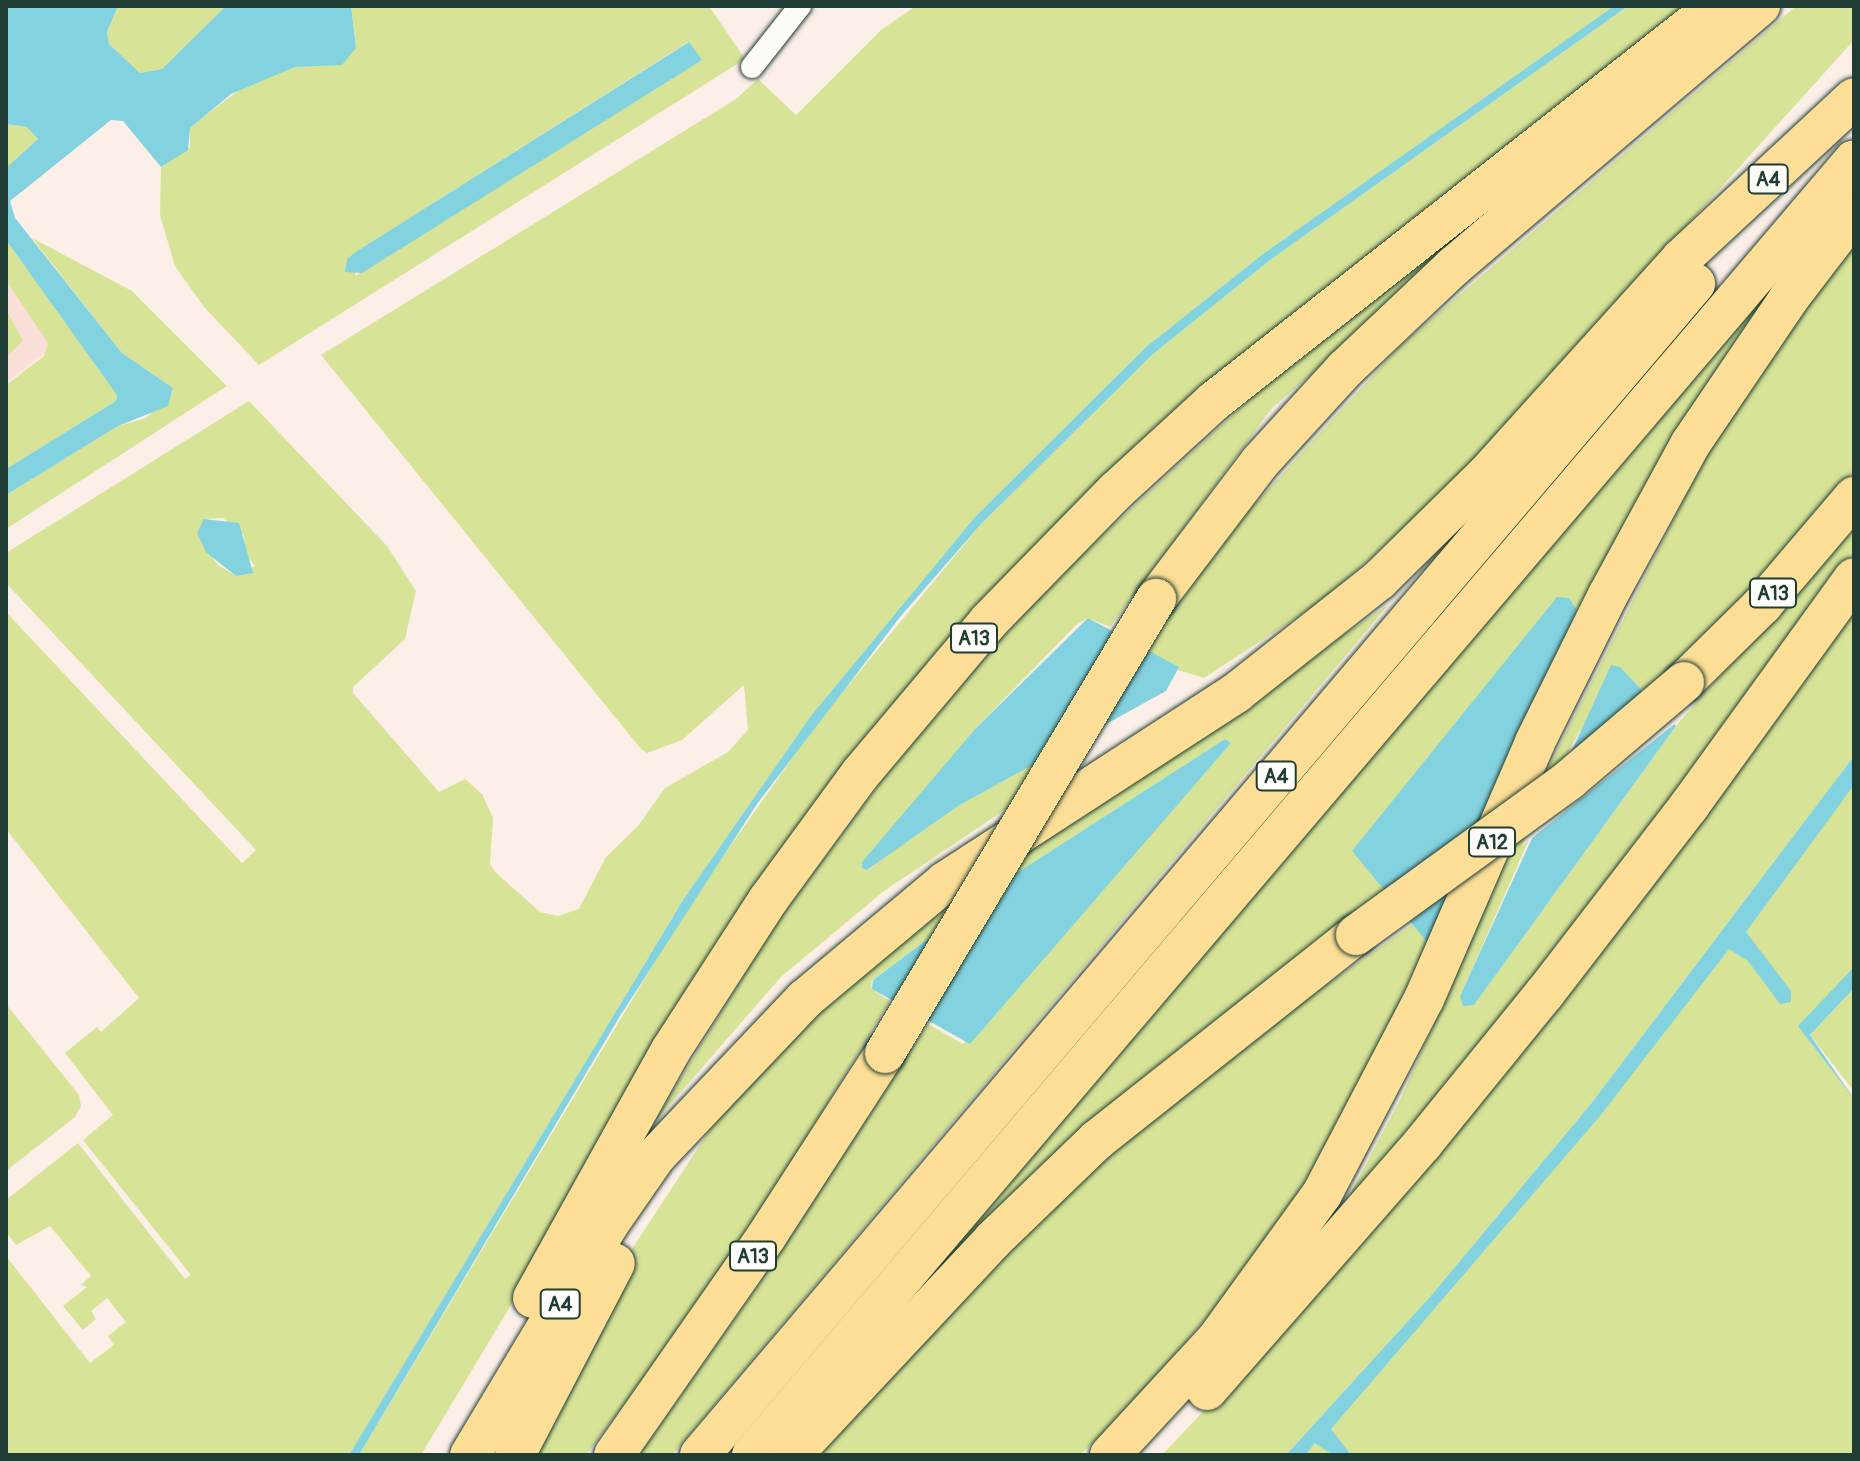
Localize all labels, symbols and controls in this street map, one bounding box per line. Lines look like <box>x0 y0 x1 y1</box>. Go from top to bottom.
road number: A4 <box>1746 163 1790 195</box>
road number: A13 <box>1749 577 1797 609</box>
road number: A13 <box>950 622 998 654</box>
road number: A4 <box>1254 760 1298 792</box>
road number: A12 <box>1468 826 1516 858</box>
road number: A13 <box>729 1240 777 1272</box>
road number: A4 <box>538 1288 582 1320</box>

